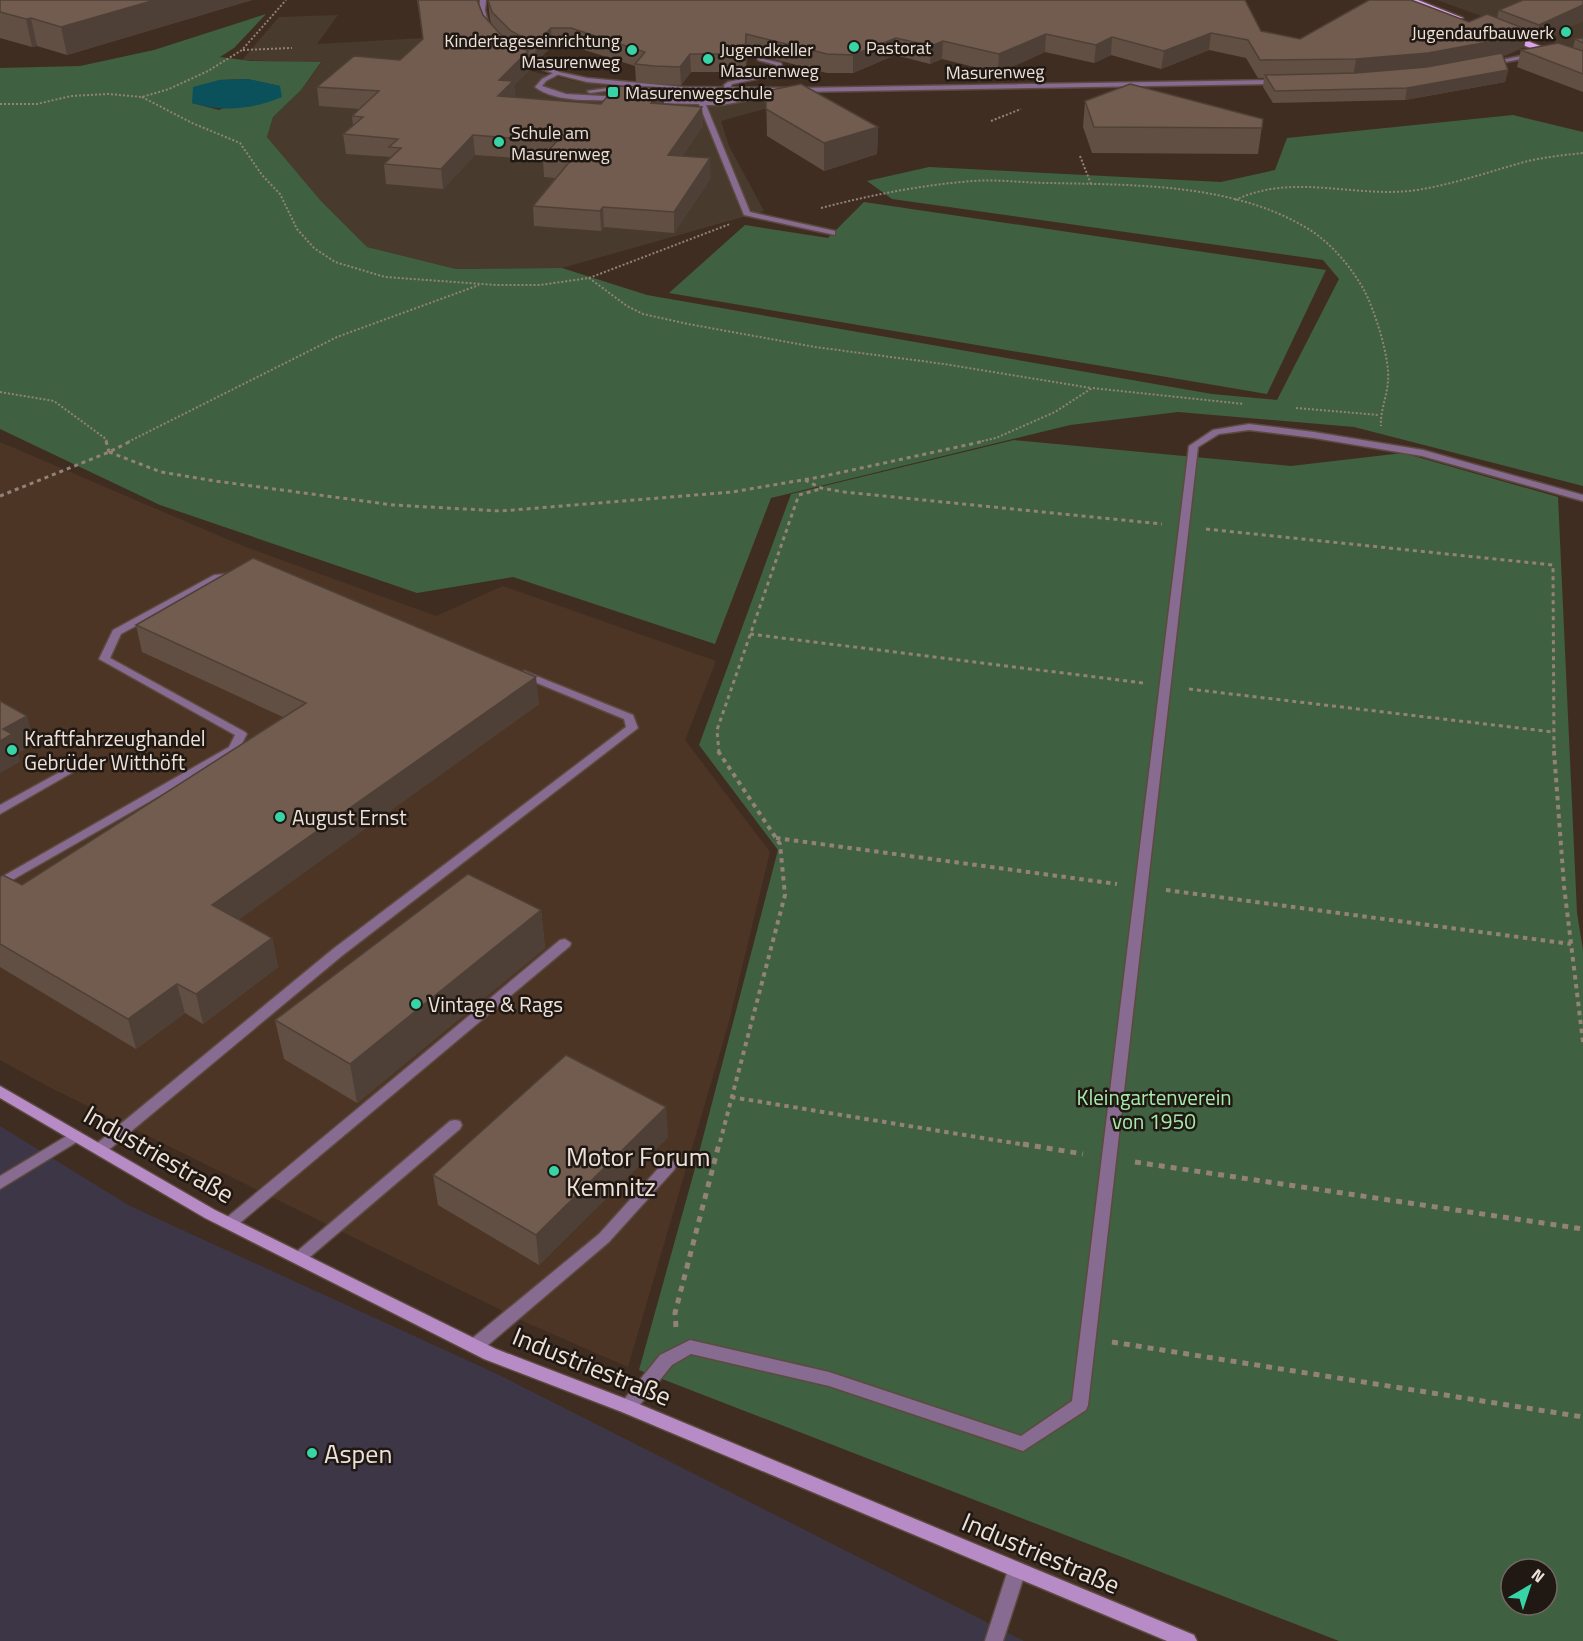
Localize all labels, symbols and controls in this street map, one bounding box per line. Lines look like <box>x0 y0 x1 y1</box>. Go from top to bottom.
place label: Jugendaufbauwerk <box>1412 19 1554 46</box>
marker: Jugendaufbauwerk <box>1559 25 1573 39</box>
place label: Kindertageseinrichtung Masurenweg <box>444 27 620 75</box>
place label: Pastorat <box>866 34 932 61</box>
place label: Jugendkeller Masurenweg <box>720 36 819 84</box>
marker: Pastorat <box>847 40 861 54</box>
marker: Kindertageseinrichtung Masurenweg <box>625 43 639 57</box>
marker: Jugendkeller Masurenweg <box>701 52 715 66</box>
street label: Masurenweg <box>945 58 1045 86</box>
place label: Masurenwegschule <box>625 79 772 106</box>
marker: Masurenwegschule <box>606 85 620 99</box>
place label: Schule am Masurenweg <box>511 119 610 167</box>
marker: Schule am Masurenweg <box>492 135 506 149</box>
place label: Kraftfahrzeughandel Gebrüder Witthöft <box>24 722 206 778</box>
marker: Kraftfahrzeughandel Gebrüder Witthöft <box>5 743 19 757</box>
place label: August Ernst <box>292 801 407 833</box>
marker: August Ernst <box>273 810 287 824</box>
place label: Vintage & Rags <box>428 988 563 1020</box>
marker: Vintage & Rags <box>409 997 423 1011</box>
park label: Kleingartenverein von 1950 <box>1076 1081 1232 1137</box>
street label: Industriestraße <box>76 1095 242 1213</box>
place label: Motor Forum Kemnitz <box>566 1137 710 1206</box>
marker: Motor Forum Kemnitz <box>547 1164 561 1178</box>
street label: Industriestraße <box>507 1316 677 1416</box>
place label: Aspen <box>324 1434 392 1473</box>
marker: Aspen <box>305 1446 319 1460</box>
street label: Industriestraße <box>956 1502 1126 1604</box>
north arrow <box>1499 1557 1559 1617</box>
text: N <box>1527 1563 1550 1588</box>

